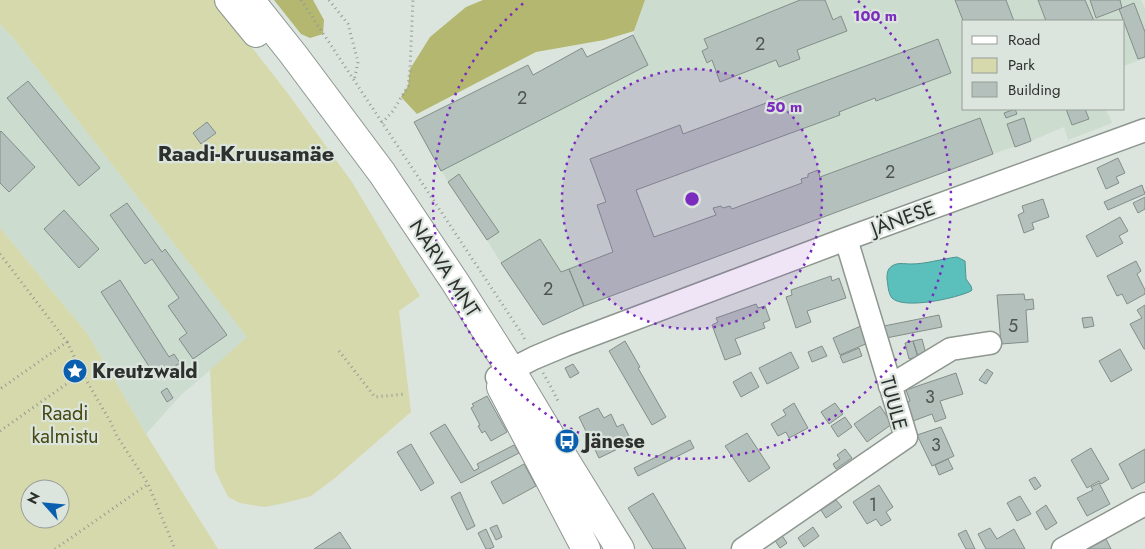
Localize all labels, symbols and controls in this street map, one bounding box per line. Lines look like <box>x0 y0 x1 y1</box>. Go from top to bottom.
text: 100 m <box>853 5 897 27</box>
legend <box>962 20 1125 110</box>
text: Road <box>1008 29 1040 51</box>
house number: 2 <box>755 31 765 57</box>
text: Park <box>1008 54 1035 76</box>
text: Building <box>1008 79 1060 101</box>
house number: 2 <box>517 85 527 111</box>
text: 50 m <box>766 96 802 118</box>
district label: Raadi-Kruusamäe <box>158 137 334 169</box>
house number: 2 <box>885 159 895 185</box>
centre of rings <box>683 190 701 208</box>
street label: JÄNESE <box>864 193 939 244</box>
street label: NARVA MNT <box>402 214 487 323</box>
house number: 2 <box>543 276 553 302</box>
house number: 5 <box>1008 313 1018 339</box>
place label: Kreutzwald <box>92 357 198 386</box>
place icon: Kreutzwald <box>62 358 88 384</box>
street label: TUULE <box>872 373 915 433</box>
house number: 3 <box>925 384 935 410</box>
park label: Raadi kalmistu <box>31 399 99 451</box>
place label: Jänese <box>580 427 645 456</box>
bus stop icon: Jänese <box>554 428 580 454</box>
house number: 3 <box>931 432 941 458</box>
north arrow <box>20 479 70 529</box>
text: N <box>22 489 45 508</box>
house number: 1 <box>869 492 877 518</box>

